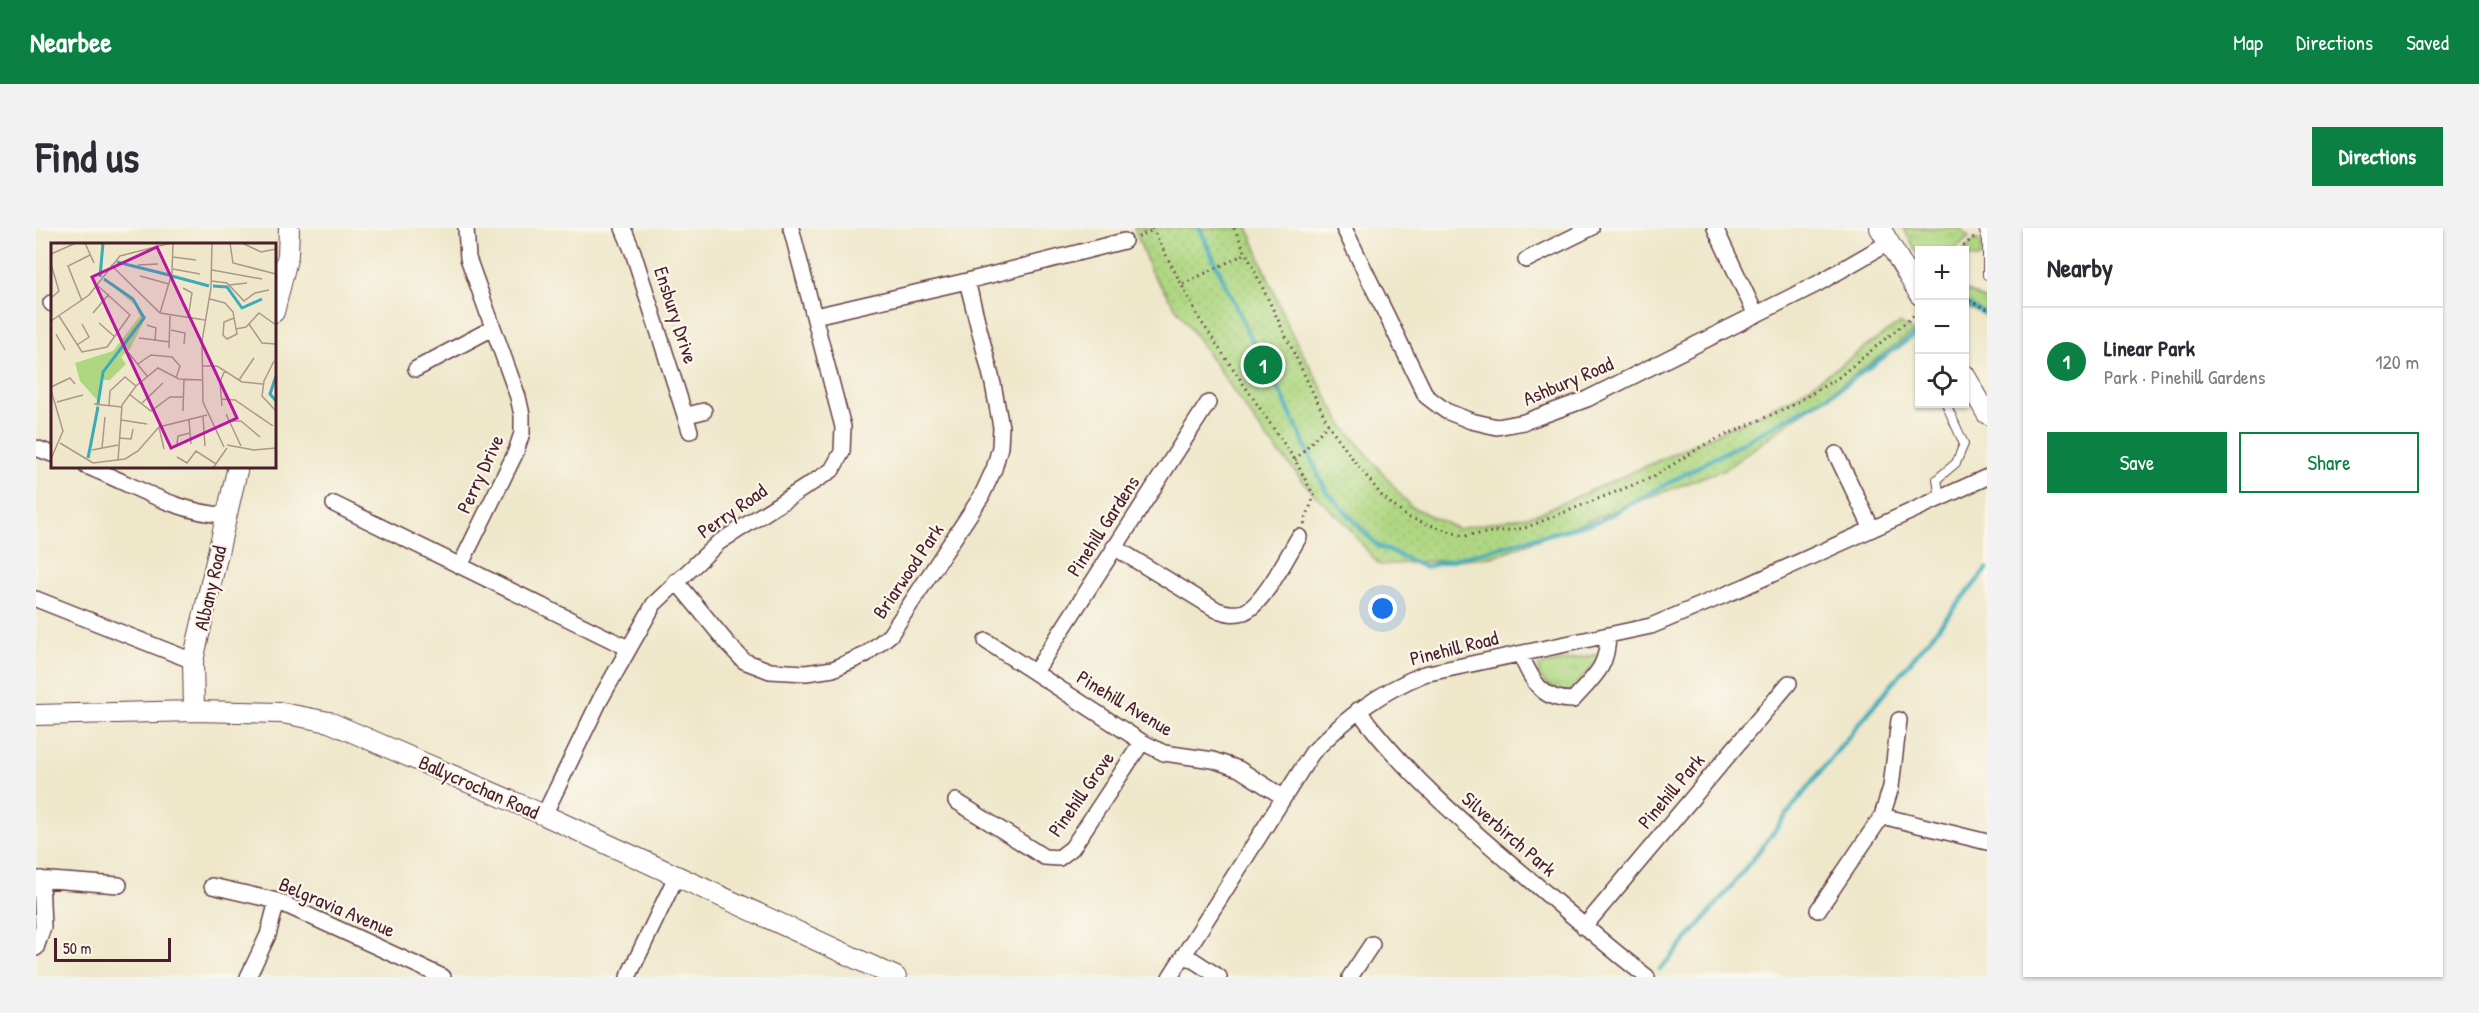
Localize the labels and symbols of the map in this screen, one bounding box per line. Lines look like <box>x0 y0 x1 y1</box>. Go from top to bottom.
inset map <box>51 243 276 468</box>
street label: Ensbury Drive <box>648 263 705 367</box>
pin: 1 <box>1244 342 1282 388</box>
street label: Ashbury Road <box>1519 349 1617 412</box>
street label: Perry Drive <box>450 430 509 517</box>
street label: Pinehill Gardens <box>1060 470 1145 581</box>
street label: Perry Road <box>692 477 772 544</box>
street label: Briarwood Park <box>866 518 949 623</box>
street label: Albany Road <box>187 543 232 633</box>
your location <box>1368 594 1397 623</box>
street label: Pinehill Road <box>1407 623 1501 671</box>
street label: Pinehill Avenue <box>1072 663 1178 742</box>
street label: Pinehill Grove <box>1041 746 1120 842</box>
street label: Pinehill Park <box>1631 747 1710 834</box>
street label: Ballycrochan Road <box>415 748 544 825</box>
street label: Silverbirch Park <box>1456 785 1562 882</box>
street label: Belgravia Avenue <box>275 870 399 943</box>
scale bar <box>54 935 171 962</box>

